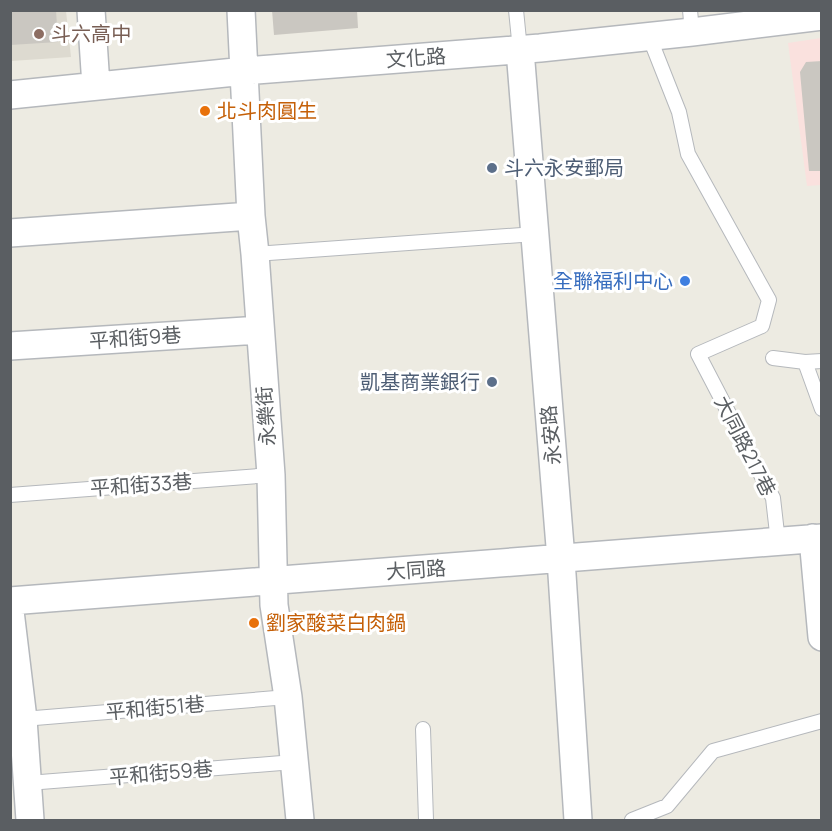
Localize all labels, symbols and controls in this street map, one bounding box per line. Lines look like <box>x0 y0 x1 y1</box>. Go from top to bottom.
place label: 斗六高中 <box>51 20 131 47</box>
marker: 斗六高中 <box>32 27 46 41</box>
street label: 文化路 <box>385 42 447 73</box>
place label: 北斗肉圓生 <box>217 97 317 124</box>
marker: 北斗肉圓生 <box>198 104 212 118</box>
place label: 斗六永安郵局 <box>504 154 624 181</box>
marker: 斗六永安郵局 <box>485 161 499 175</box>
place label: 全聯福利中心 <box>553 267 673 294</box>
marker: 全聯福利中心 <box>678 274 692 288</box>
street label: 平和街9巷 <box>88 321 182 354</box>
place label: 凱基商業銀行 <box>360 368 480 395</box>
marker: 凱基商業銀行 <box>485 375 499 389</box>
street label: 永樂街 <box>250 385 281 447</box>
street label: 大同路217巷 <box>709 391 782 501</box>
street label: 永安路 <box>534 404 567 466</box>
street label: 平和街33巷 <box>89 467 193 502</box>
street label: 大同路 <box>385 554 447 585</box>
place label: 劉家酸菜白肉鍋 <box>266 609 406 636</box>
marker: 劉家酸菜白肉鍋 <box>247 616 261 630</box>
street label: 平和街51巷 <box>104 690 206 725</box>
street label: 平和街59巷 <box>108 755 214 790</box>

